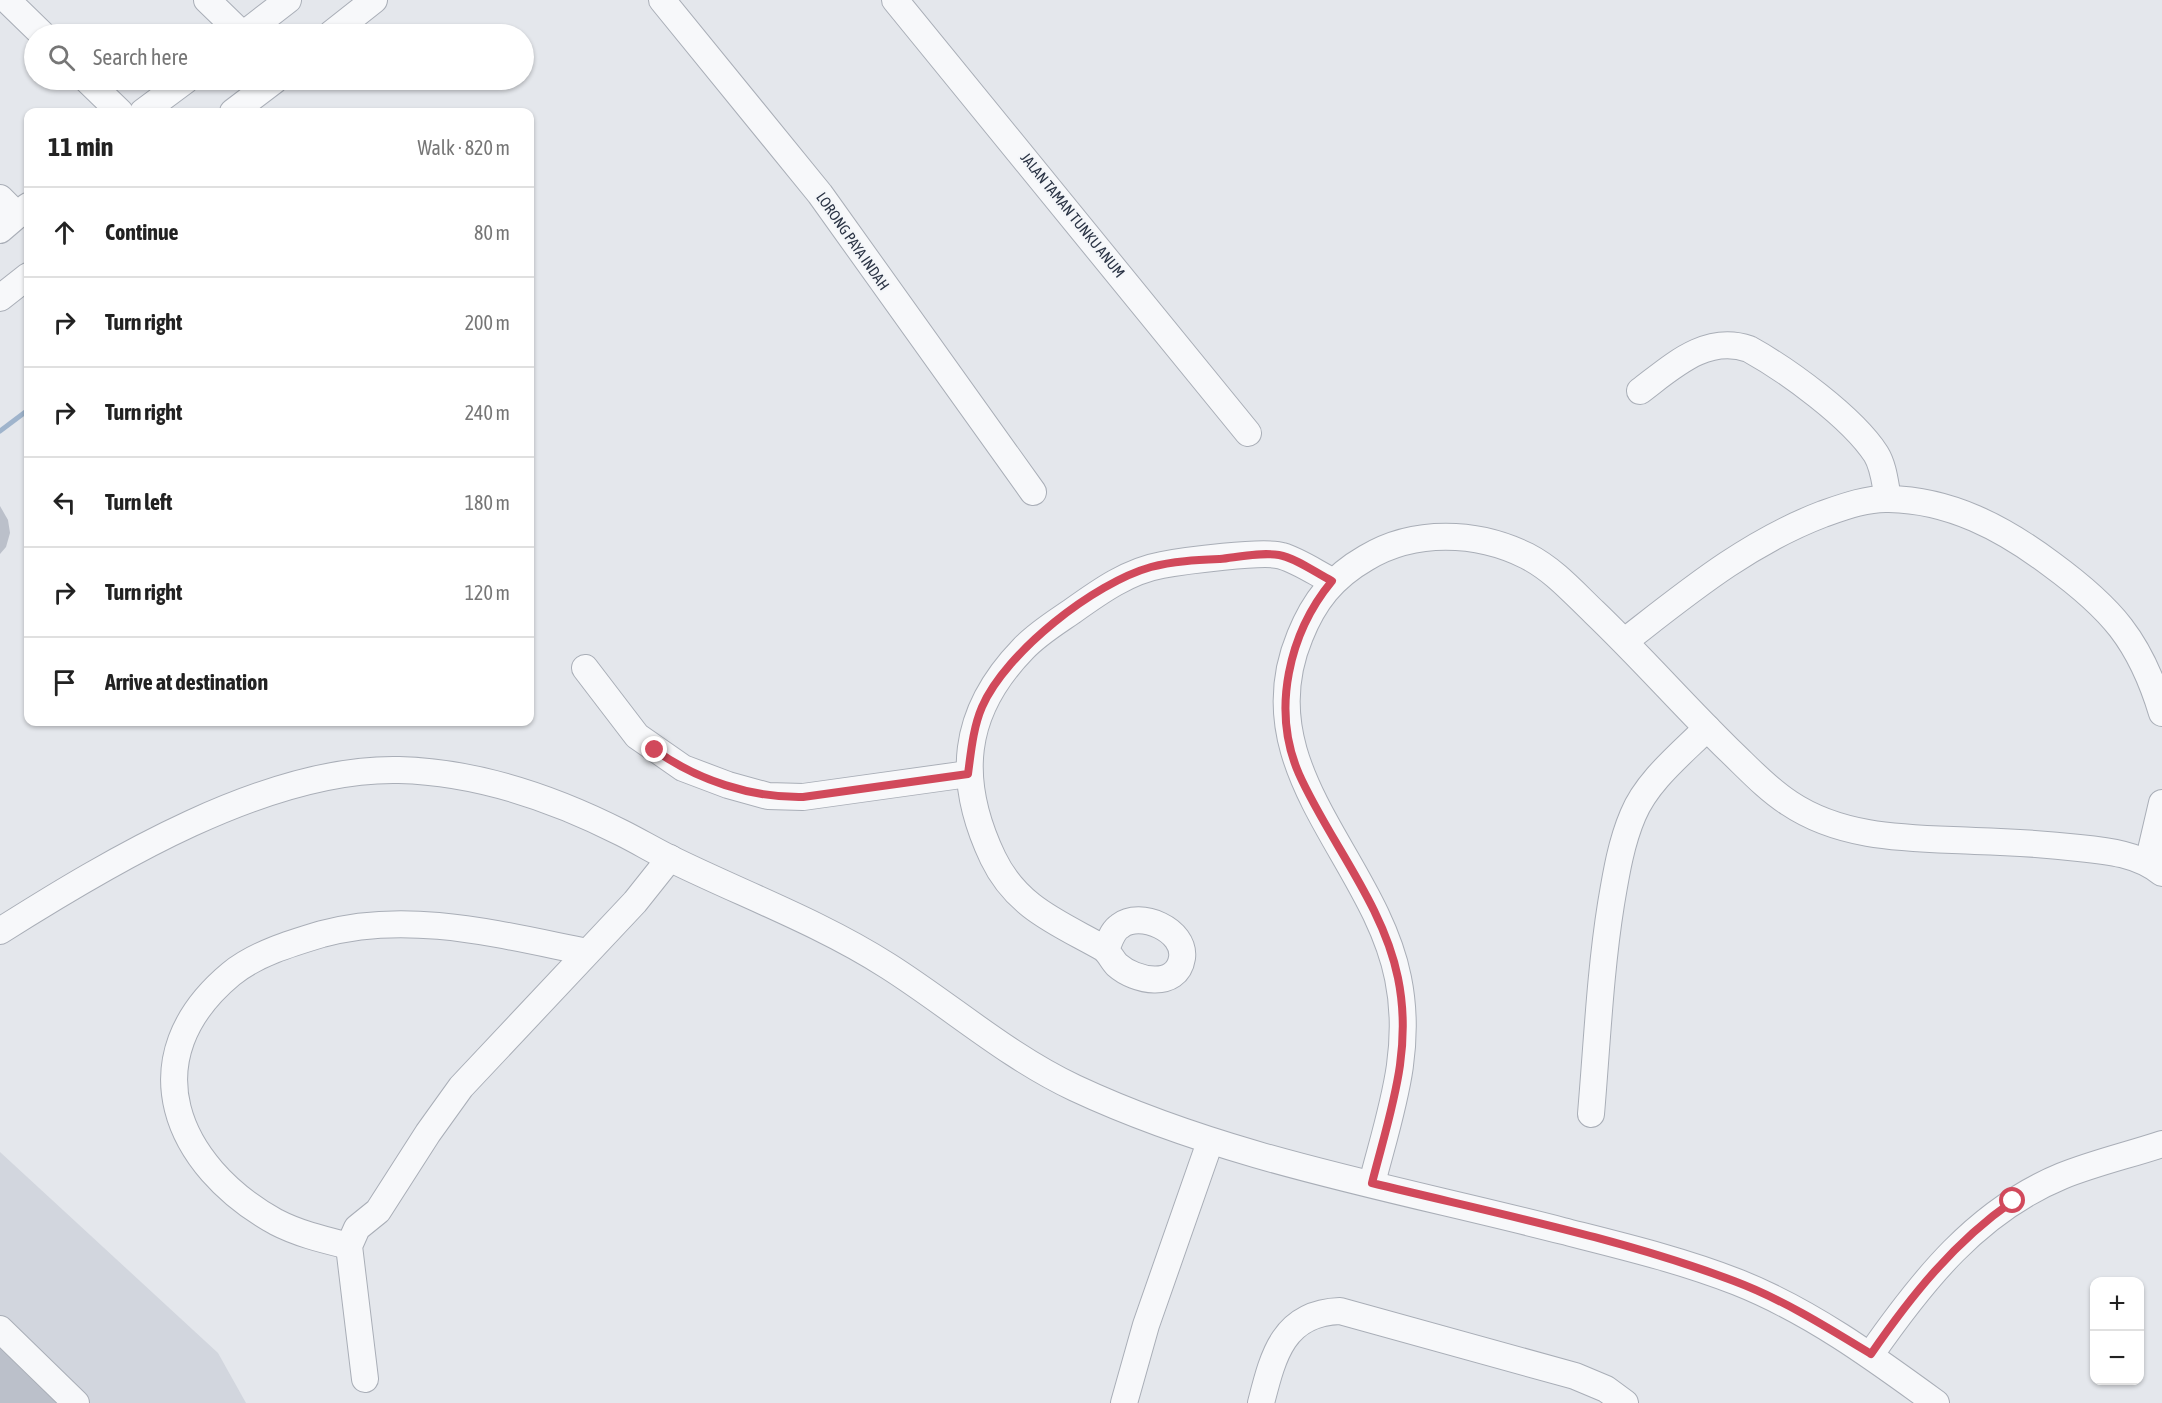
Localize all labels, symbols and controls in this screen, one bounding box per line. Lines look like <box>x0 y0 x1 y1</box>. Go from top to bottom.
search box <box>24 24 534 90</box>
icon: search <box>45 41 78 74</box>
text: Search here <box>93 44 188 70</box>
text: 11 min <box>48 132 113 162</box>
text: Walk · 820 m <box>418 136 510 159</box>
street label: JALAN TAMAN TUNKU ANUM <box>1017 149 1129 281</box>
street label: LORONG PAYA INDAH <box>813 189 893 293</box>
icon: ahead <box>48 216 81 249</box>
text: Continue <box>105 219 179 245</box>
text: 80 m <box>474 221 510 244</box>
icon: right <box>48 306 81 339</box>
text: Turn right <box>105 309 182 335</box>
text: 200 m <box>465 311 510 334</box>
icon: right <box>48 396 81 429</box>
text: Turn right <box>105 399 182 425</box>
text: 240 m <box>465 401 510 424</box>
icon: left <box>48 486 81 519</box>
text: Turn left <box>105 489 172 515</box>
text: 180 m <box>465 491 510 514</box>
icon: right <box>48 576 81 609</box>
text: Turn right <box>105 579 182 605</box>
text: 120 m <box>465 581 510 604</box>
icon: arrive <box>48 666 81 699</box>
text: Arrive at destination <box>105 669 268 695</box>
route end <box>641 736 667 762</box>
route start <box>1999 1187 2025 1213</box>
map controls <box>2090 1277 2144 1385</box>
button: + <box>2090 1277 2144 1331</box>
button: − <box>2090 1331 2144 1385</box>

